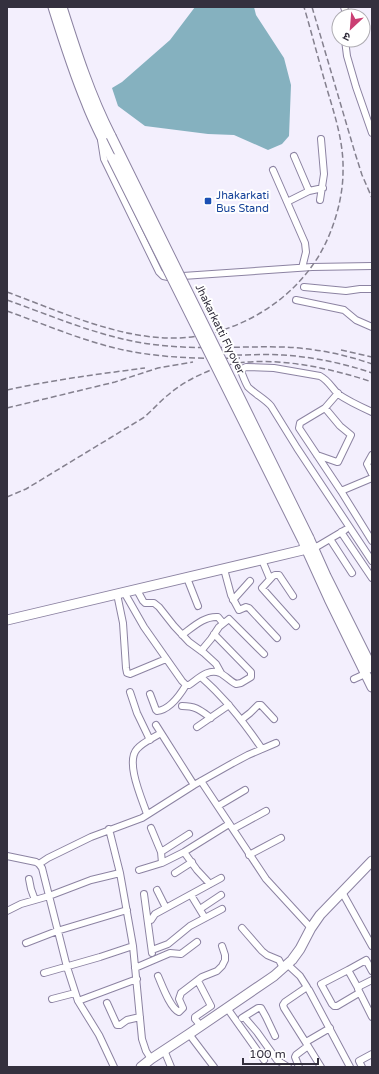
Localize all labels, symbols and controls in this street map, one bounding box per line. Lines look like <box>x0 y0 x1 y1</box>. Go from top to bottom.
north arrow <box>331 8 371 48</box>
text: उ <box>341 29 353 44</box>
place label: Jhakarkati Bus Stand <box>216 189 269 215</box>
marker: Jhakarkati Bus Stand <box>203 196 213 206</box>
street label: Jhakarkatti Flyover <box>193 282 248 377</box>
scale bar <box>243 1040 318 1066</box>
text: 100 m <box>249 1047 286 1061</box>

